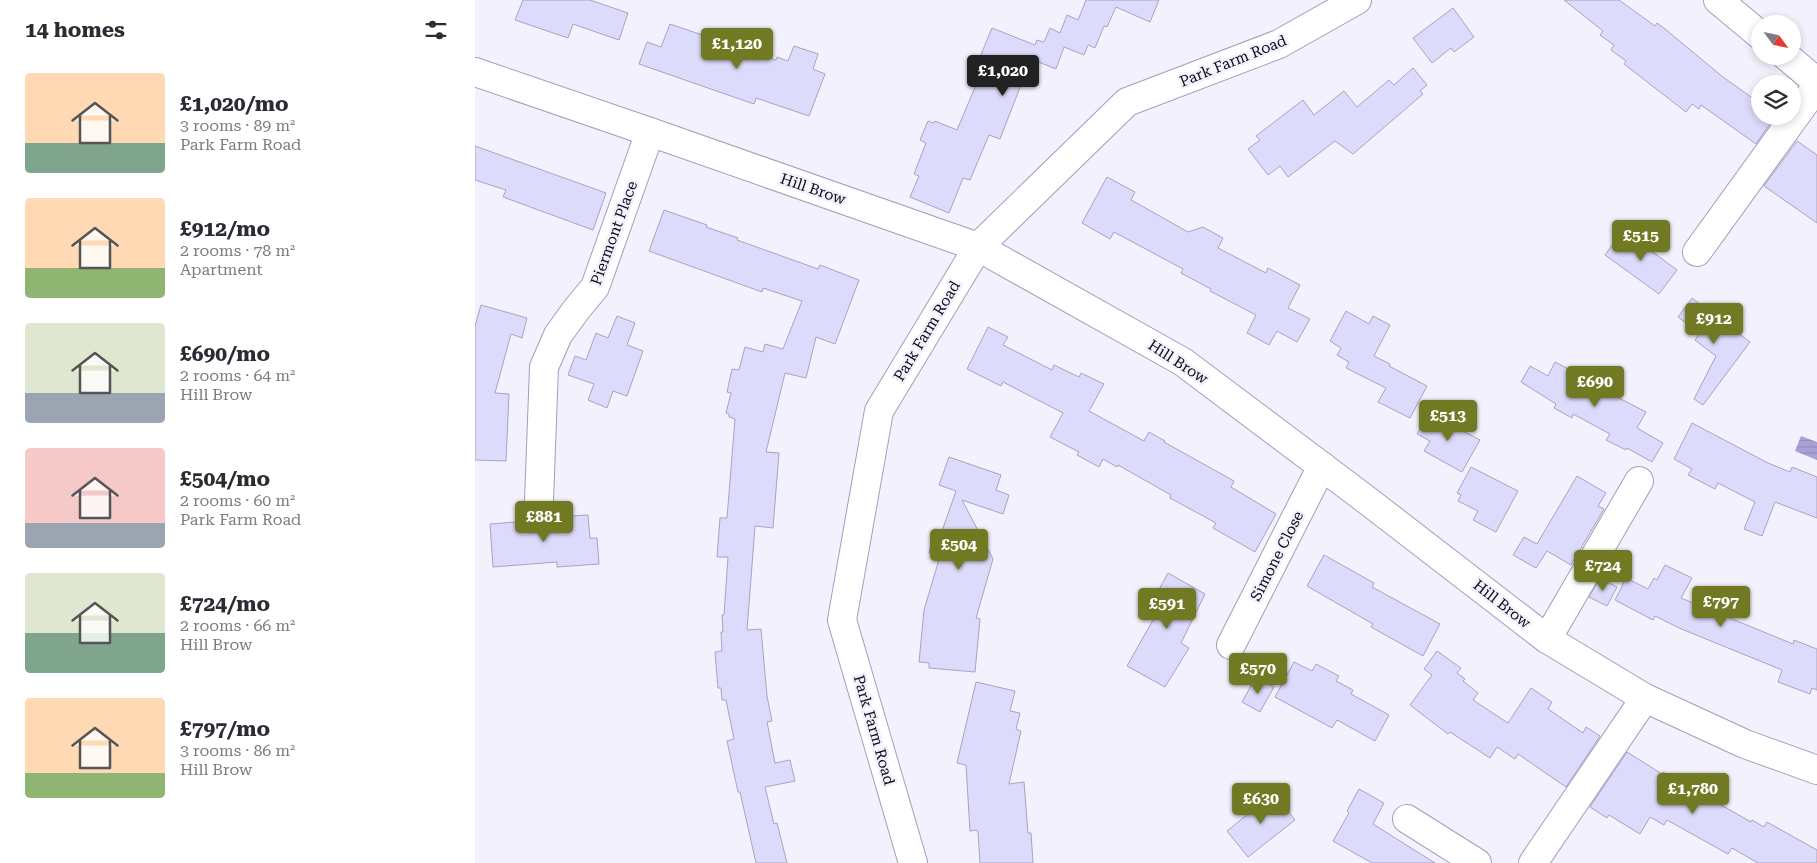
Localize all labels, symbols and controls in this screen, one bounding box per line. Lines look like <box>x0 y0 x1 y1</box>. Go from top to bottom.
north arrow <box>1751 15 1801 65</box>
map controls <box>1751 15 1801 125</box>
icon: filters <box>422 16 450 44</box>
text: 14 homes <box>25 18 125 42</box>
pin: £1,120 <box>696 28 778 70</box>
street label: Park Farm Road <box>1177 31 1289 91</box>
text: £1,120 <box>712 34 762 53</box>
pin: £1,020 <box>962 54 1044 97</box>
text: £1,020 <box>978 61 1028 80</box>
button: layers <box>1751 75 1801 125</box>
text: £1,020/mo <box>180 92 289 116</box>
icon: home <box>65 93 125 153</box>
text: 3 rooms · 89 m² <box>180 116 295 135</box>
text: Park Farm Road <box>180 135 301 154</box>
street label: Hill Brow <box>778 169 848 209</box>
street label: Piermont Place <box>587 178 641 288</box>
text: £912/mo <box>180 217 270 241</box>
icon: home <box>65 218 125 278</box>
pin: £515 <box>1611 220 1671 262</box>
text: £515 <box>1623 226 1659 245</box>
text: 2 rooms · 78 m² <box>180 241 295 260</box>
text: Apartment <box>180 260 263 279</box>
street label: Park Farm Road <box>890 277 964 384</box>
pin: £912 <box>1684 302 1744 345</box>
text: £912 <box>1696 309 1732 328</box>
street label: Hill Brow <box>1145 336 1212 388</box>
text: £690/mo <box>180 342 270 366</box>
icon: home <box>65 343 125 403</box>
text: 2 rooms · 64 m² <box>180 366 295 385</box>
pin: £690 <box>1565 366 1625 408</box>
text: £690 <box>1577 372 1613 391</box>
text: Hill Brow <box>180 385 252 404</box>
pin: £513 <box>1418 400 1478 442</box>
text: £513 <box>1430 406 1466 425</box>
text: £504/mo <box>180 467 270 491</box>
icon: home <box>65 468 125 528</box>
text: 2 rooms · 60 m² <box>180 491 295 510</box>
pin: £881 <box>514 500 574 543</box>
text: £881 <box>526 507 562 526</box>
street label: Simone Close <box>1247 508 1307 604</box>
text: Park Farm Road <box>180 510 301 529</box>
pin: £504 <box>929 528 989 571</box>
text: £504 <box>941 535 977 554</box>
pin: £724 <box>1573 550 1633 592</box>
text: £724 <box>1585 556 1621 575</box>
street label: Hill Brow <box>1470 576 1535 632</box>
pin: £797 <box>1691 586 1751 628</box>
pin: £591 <box>1137 588 1197 630</box>
text: £724/mo <box>180 592 270 616</box>
text: £797 <box>1703 592 1739 611</box>
icon: home <box>65 593 125 653</box>
text: £591 <box>1149 594 1185 613</box>
text: 2 rooms · 66 m² <box>180 616 295 635</box>
text: Hill Brow <box>180 635 252 654</box>
pin: £570 <box>1228 652 1288 695</box>
text: £570 <box>1240 659 1276 678</box>
street label: Park Farm Road <box>850 673 898 788</box>
text: £797/mo <box>180 717 270 741</box>
icon: home <box>65 718 125 778</box>
text: 3 rooms · 86 m² <box>180 741 295 760</box>
text: Hill Brow <box>180 760 252 779</box>
pin: £1,780 <box>1652 772 1734 815</box>
text: £1,780 <box>1668 779 1718 798</box>
pin: £630 <box>1231 782 1291 825</box>
text: £630 <box>1243 789 1279 808</box>

